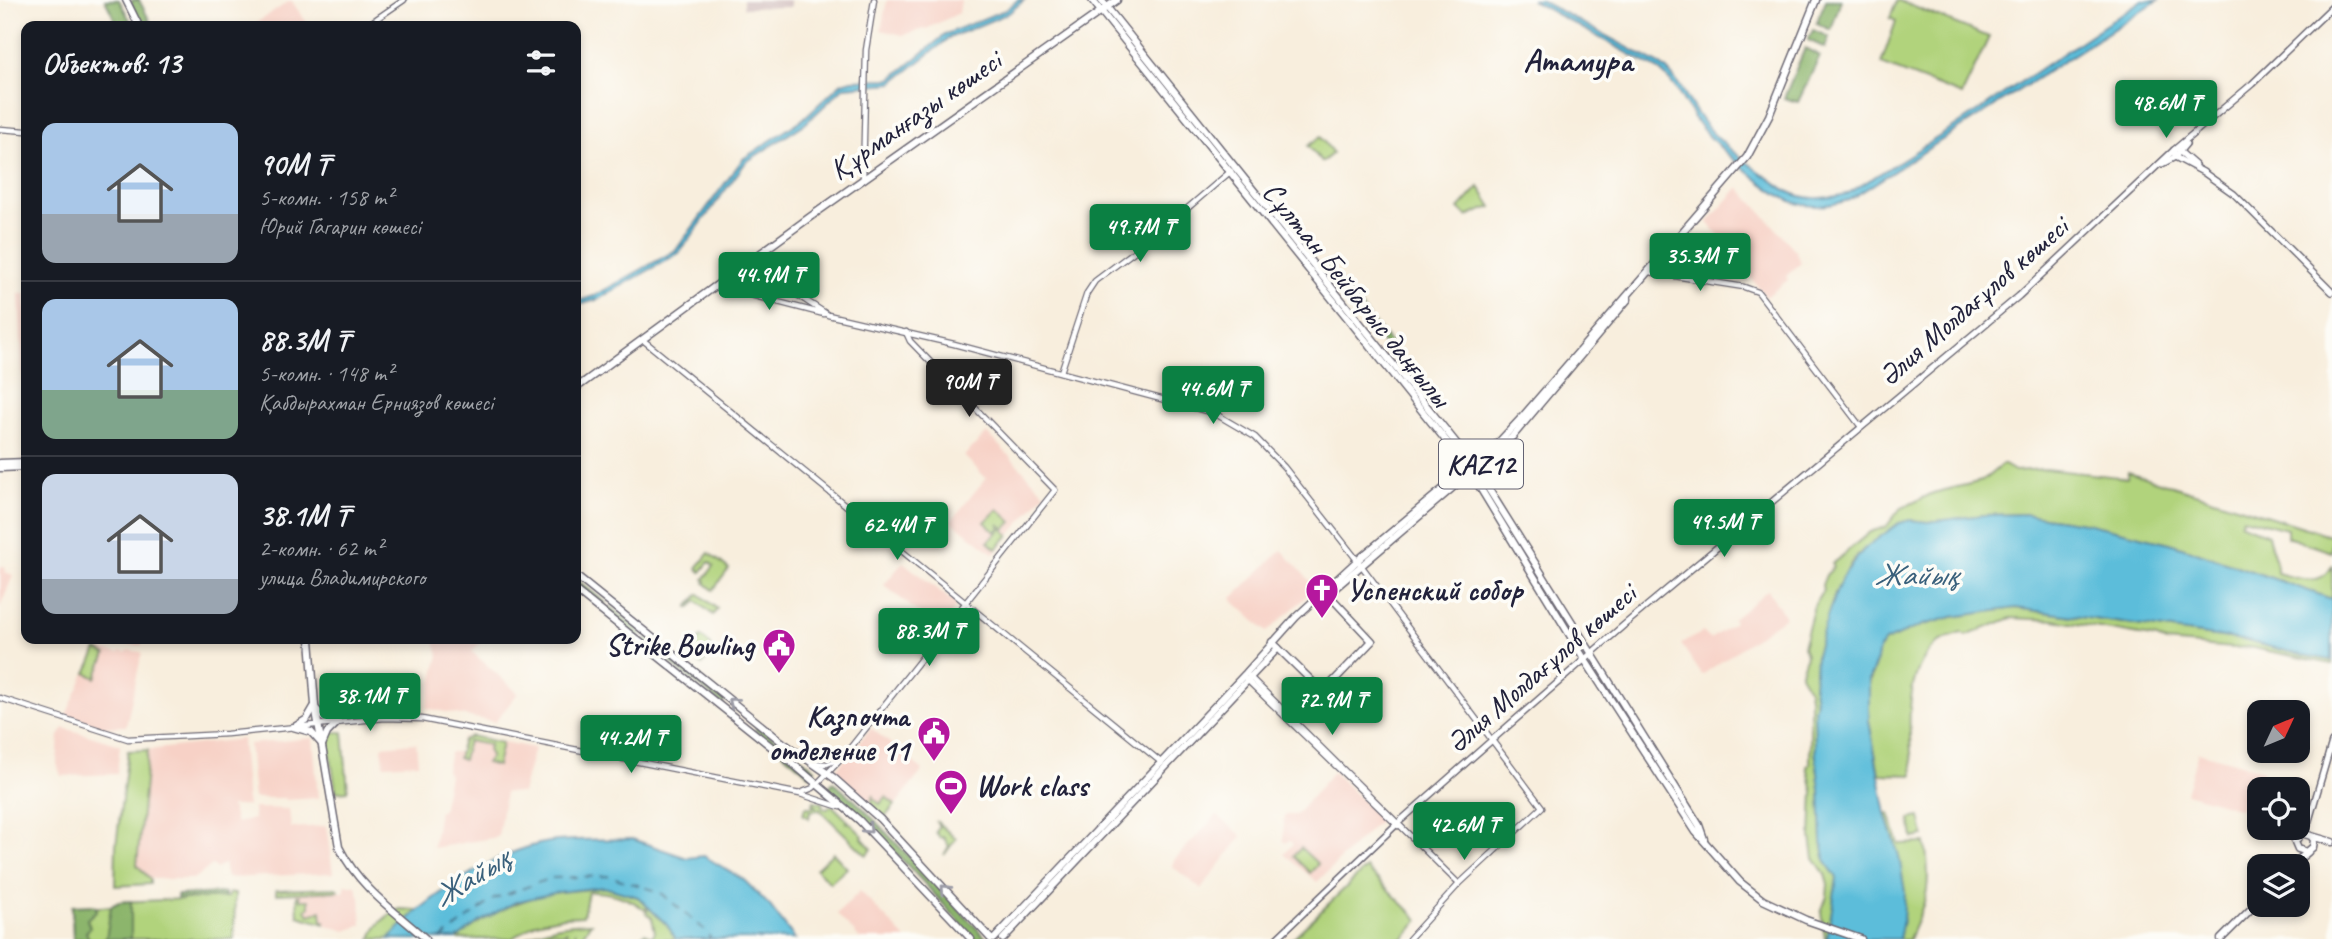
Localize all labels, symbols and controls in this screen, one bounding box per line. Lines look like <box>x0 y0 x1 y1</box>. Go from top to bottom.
street label: Құрманғазы көшесі <box>822 40 1011 188</box>
district label: Атамура <box>1523 40 1636 81</box>
text: Объектов: 13 <box>42 44 181 82</box>
icon: filters <box>522 44 560 82</box>
pin: 48.6M ₸ <box>2101 80 2231 140</box>
text: 48.6M ₸ <box>2131 88 2201 117</box>
text: 90M ₸ <box>259 145 329 183</box>
icon: home <box>98 151 182 235</box>
street label: Сұлтан Бейбарыс даңғылы <box>1254 174 1461 416</box>
text: 5-комн. · 158 m² <box>259 183 393 212</box>
pin: 49.7M ₸ <box>1075 204 1205 264</box>
street label: Әлия Молдағұлов көшесі <box>1870 206 2078 394</box>
text: Юрий Гагарин көшесі <box>259 212 421 241</box>
text: 49.7M ₸ <box>1106 212 1174 241</box>
pin: 35.3M ₸ <box>1635 233 1765 293</box>
text: 35.3M ₸ <box>1666 241 1734 270</box>
pin: 44.9M ₸ <box>704 252 834 312</box>
text: 44.9M ₸ <box>735 260 803 289</box>
text: 88.3M ₸ <box>259 321 349 359</box>
icon: home <box>98 327 182 411</box>
text: 5-комн. · 148 m² <box>259 359 393 388</box>
pin: 90M ₸ <box>920 360 1018 419</box>
pin: 44.6M ₸ <box>1148 366 1278 426</box>
text: 90M ₸ <box>942 367 996 396</box>
text: 44.6M ₸ <box>1178 374 1248 403</box>
text: Қабдырахман Ерниязов көшесі <box>259 388 493 417</box>
road number: KAZ12 <box>1439 440 1523 489</box>
text: 38.1M ₸ <box>259 496 349 534</box>
pin: 49.5M ₸ <box>1659 500 1789 559</box>
icon: home <box>98 502 182 586</box>
pin: 62.4M ₸ <box>832 503 962 562</box>
text: 49.5M ₸ <box>1690 507 1758 536</box>
text: 62.4M ₸ <box>862 510 932 539</box>
text: 2-комн. · 62 m² <box>259 534 383 563</box>
water label: Жайық <box>1874 554 1962 595</box>
text: улица Владимирского <box>259 563 425 592</box>
church icon: Успенский собор <box>1303 571 1341 620</box>
place label: Успенский собор <box>1346 571 1525 609</box>
street label: Әлия Молдағұлов көшесі <box>1438 573 1646 761</box>
pin: 88.3M ₸ <box>864 608 994 668</box>
text: 88.3M ₸ <box>894 616 964 645</box>
place label: Strike Bowling <box>605 626 756 664</box>
public building icon: Strike Bowling <box>760 626 798 675</box>
pin: 38.1M ₸ <box>305 674 435 733</box>
pin: 72.9M ₸ <box>1267 678 1397 737</box>
text: 38.1M ₸ <box>335 681 405 710</box>
text: 72.9M ₸ <box>1298 685 1366 714</box>
place label: Казпочта отделение 11 <box>769 697 912 769</box>
one-way arrow <box>729 698 742 710</box>
north arrow <box>2247 700 2310 763</box>
map controls <box>2247 700 2310 917</box>
public building icon: Казпочта отделение 11 <box>915 714 953 763</box>
pin: 44.2M ₸ <box>566 716 696 775</box>
text: 44.2M ₸ <box>596 723 666 752</box>
sports icon: Work class <box>932 767 970 816</box>
place label: Work class <box>976 767 1091 805</box>
button: locate <box>2247 777 2310 840</box>
pin: 42.6M ₸ <box>1399 802 1529 862</box>
text: 42.6M ₸ <box>1429 810 1499 839</box>
one-way arrow <box>860 821 873 834</box>
water label: Жайық <box>425 835 521 916</box>
button: layers <box>2247 854 2310 917</box>
one-way arrow <box>941 884 953 897</box>

